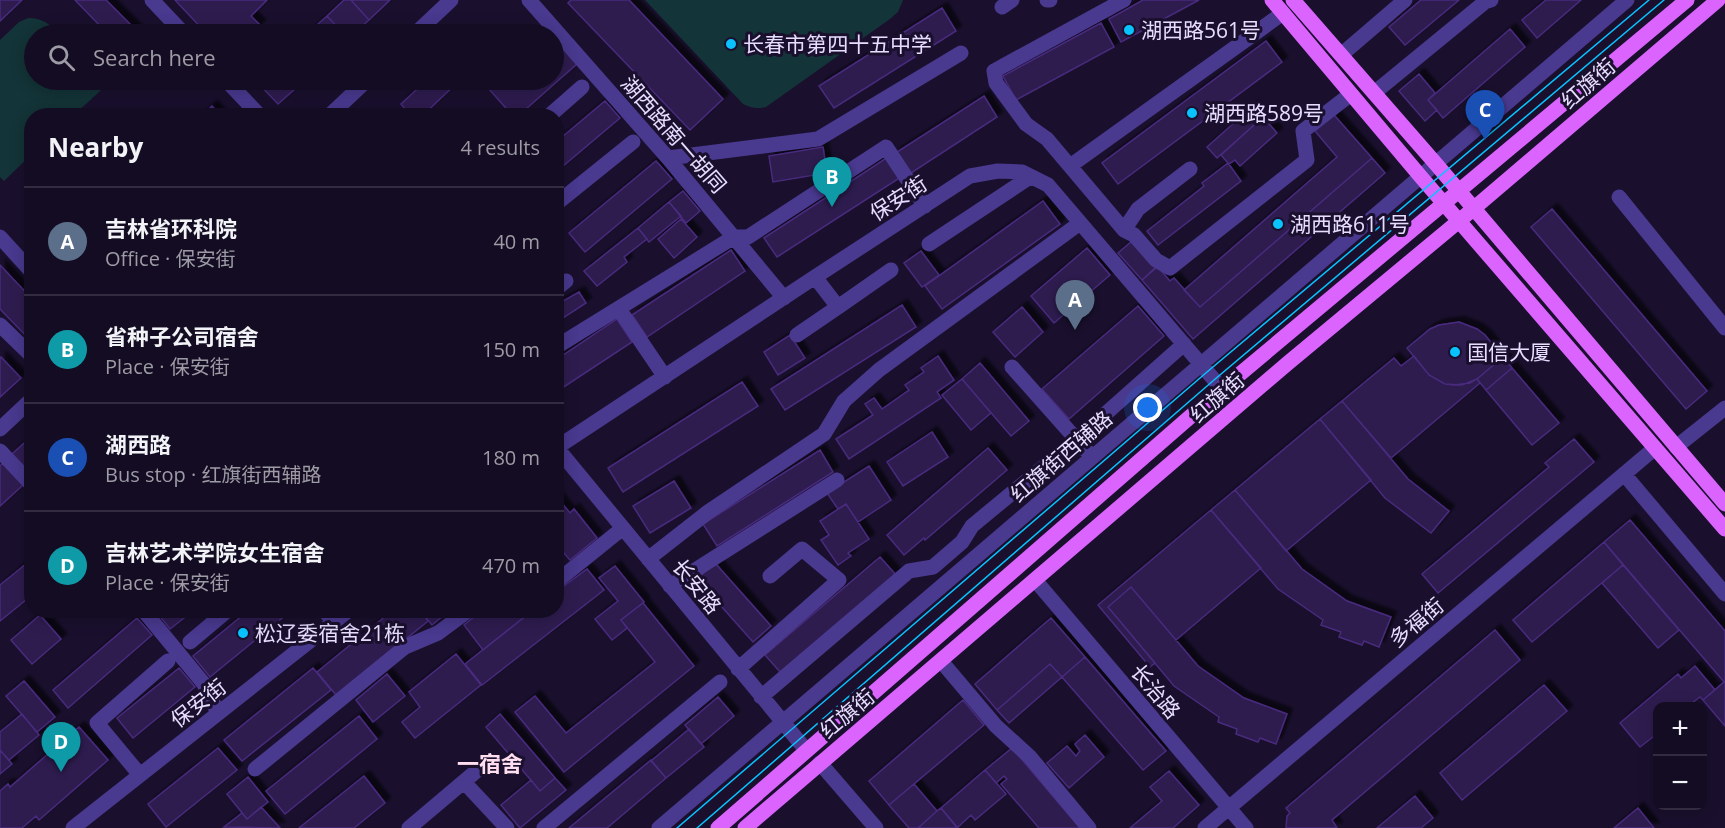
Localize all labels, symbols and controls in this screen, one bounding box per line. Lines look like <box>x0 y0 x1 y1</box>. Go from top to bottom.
place label: 湖西路561号 <box>1141 16 1261 44</box>
marker: 湖西路561号 <box>1122 23 1136 37</box>
search box <box>24 24 564 90</box>
place label: 长春市第四十五中学 <box>743 30 932 58</box>
marker: 长春市第四十五中学 <box>724 37 738 51</box>
icon: search <box>45 41 78 74</box>
text: Search here <box>93 42 216 72</box>
street label: 红旗街 <box>1555 52 1621 114</box>
street label: 湖西路南一胡同 <box>615 69 733 199</box>
pin: C <box>1466 90 1504 140</box>
place label: 湖西路589号 <box>1204 99 1324 127</box>
marker: 湖西路589号 <box>1185 106 1199 120</box>
text: Nearby <box>48 129 143 165</box>
text: 4 results <box>460 134 540 161</box>
pin: B <box>812 158 852 207</box>
street label: 保安街 <box>864 169 932 227</box>
place label: 湖西路611号 <box>1290 210 1410 238</box>
text: 吉林省环科院 <box>105 213 237 243</box>
marker: 湖西路611号 <box>1271 217 1285 231</box>
text: A <box>61 228 74 255</box>
text: 40 m <box>493 228 540 255</box>
text: Office · 保安街 <box>105 245 236 272</box>
pin: A <box>1056 280 1094 330</box>
text: 省种子公司宿舍 <box>105 321 259 351</box>
text: B <box>61 336 74 363</box>
text: 150 m <box>482 336 540 363</box>
place label: 国信大厦 <box>1467 338 1551 366</box>
marker: 国信大厦 <box>1448 345 1462 359</box>
text: Place · 保安街 <box>105 353 230 380</box>
street label: 红旗街 <box>1184 366 1250 428</box>
your location <box>1133 393 1162 422</box>
street label: 红旗街西辅路 <box>1004 404 1118 508</box>
text: 湖西路 <box>105 429 171 459</box>
text: C <box>61 444 74 471</box>
text: 180 m <box>482 444 540 471</box>
text: Bus stop · 红旗街西辅路 <box>105 461 321 488</box>
text: 吉林艺术学院女生宿舍 <box>105 537 325 567</box>
text: D <box>60 552 75 579</box>
text: 470 m <box>482 552 540 579</box>
street label: 长安路 <box>666 553 728 619</box>
text: Place · 保安街 <box>105 569 230 596</box>
street label: 多福街 <box>1383 591 1449 653</box>
place label: 松辽委宿舍21栋 <box>255 619 405 647</box>
marker: 松辽委宿舍21栋 <box>236 626 250 640</box>
street label: 长治路 <box>1125 658 1187 724</box>
street label: 保安街 <box>165 673 231 733</box>
street label: 红旗街 <box>814 682 880 744</box>
map controls <box>1653 702 1707 810</box>
button: + <box>1653 702 1707 756</box>
pin: D <box>42 722 80 772</box>
district label: 一宿舍 <box>457 748 523 778</box>
button: − <box>1653 756 1707 810</box>

